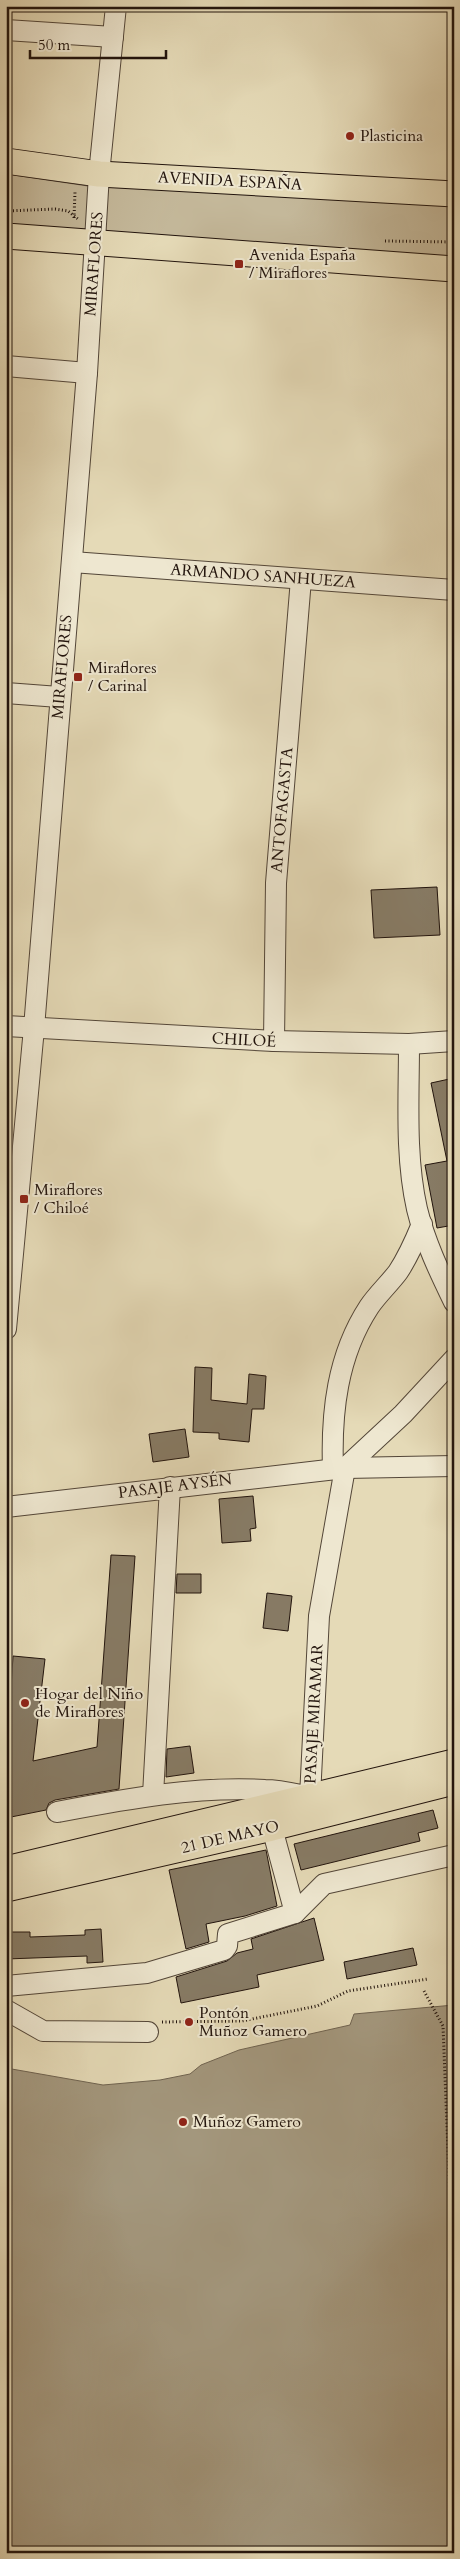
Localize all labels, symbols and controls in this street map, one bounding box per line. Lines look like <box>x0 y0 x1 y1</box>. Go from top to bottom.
scale bar <box>30 28 166 60</box>
text: 50 m <box>38 35 70 55</box>
place label: Plasticina <box>360 125 423 147</box>
marker: Plasticina <box>344 130 356 142</box>
street label: AVENIDA ESPAÑA <box>157 166 303 196</box>
street label: MIRAFLORES <box>79 211 109 317</box>
place label: Avenida España / Miraflores <box>249 244 356 284</box>
marker: Avenida España / Miraflores <box>233 258 245 270</box>
street label: ARMANDO SANHUEZA <box>170 559 357 593</box>
street label: MIRAFLORES <box>46 614 78 720</box>
place label: Miraflores / Carinal <box>88 657 157 697</box>
marker: Miraflores / Carinal <box>72 671 84 683</box>
street label: ANTOFAGASTA <box>266 746 299 874</box>
street label: CHILOÉ <box>211 1027 277 1053</box>
place label: Miraflores / Chiloé <box>34 1179 103 1219</box>
marker: Miraflores / Chiloé <box>18 1193 30 1205</box>
street label: PASAJE AYSÉN <box>117 1468 234 1504</box>
street label: PASAJE MIRAMAR <box>299 1643 329 1785</box>
place label: Hogar del Niño de Miraflores <box>35 1683 143 1723</box>
marker: Hogar del Niño de Miraflores <box>19 1697 31 1709</box>
street label: 21 DE MAYO <box>179 1815 281 1859</box>
place label: Pontón Muñoz Gamero <box>199 2002 307 2042</box>
marker: Pontón Muñoz Gamero <box>183 2016 195 2028</box>
place label: Muñoz Gamero <box>193 2111 301 2133</box>
marker: Muñoz Gamero <box>177 2116 189 2128</box>

